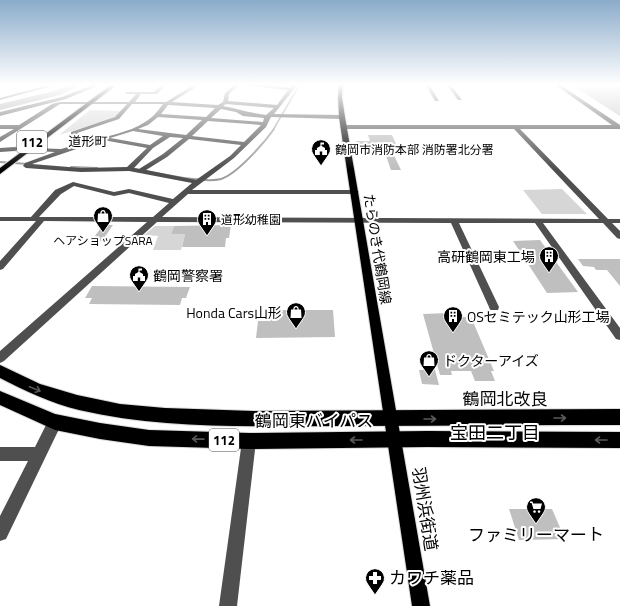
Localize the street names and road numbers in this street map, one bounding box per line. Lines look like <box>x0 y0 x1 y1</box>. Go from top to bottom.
road number: 112 <box>17 131 47 153</box>
street label: たらのき代鶴岡線 <box>359 192 397 306</box>
street label: 鶴岡北改良 <box>463 386 548 412</box>
street label: 鶴岡東バイパス <box>255 408 373 434</box>
road number: 112 <box>209 429 239 451</box>
street label: 羽州浜街道 <box>406 465 444 553</box>

